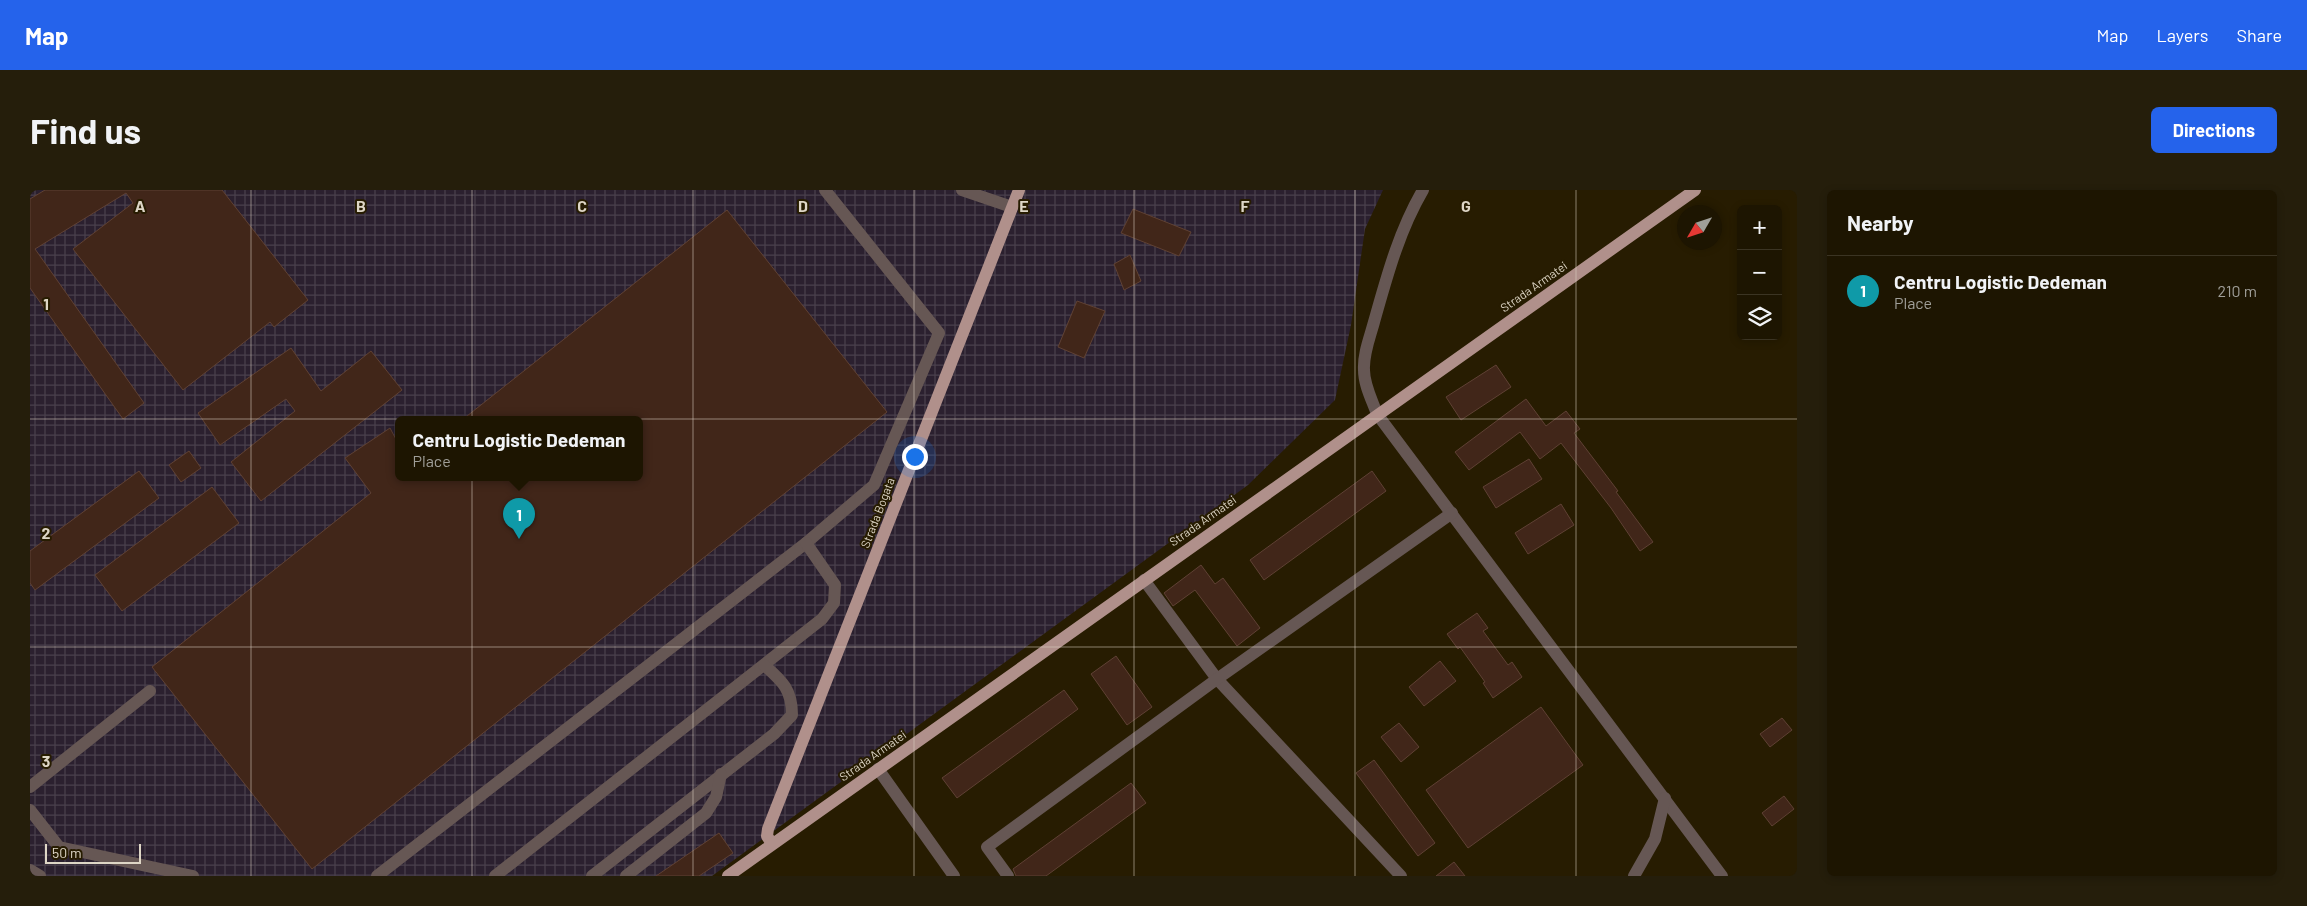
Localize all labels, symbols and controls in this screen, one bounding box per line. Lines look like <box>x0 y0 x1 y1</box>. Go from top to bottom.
text: Map <box>25 21 68 50</box>
text: Map <box>2096 24 2128 46</box>
text: Layers <box>2156 24 2209 46</box>
text: Share <box>2237 24 2282 46</box>
button: Directions <box>2151 107 2277 153</box>
text: Find us <box>30 109 141 151</box>
text: A <box>135 196 146 215</box>
text: B <box>356 196 366 215</box>
text: C <box>577 196 587 215</box>
text: D <box>798 196 808 215</box>
text: E <box>1019 196 1029 215</box>
text: F <box>1241 196 1250 215</box>
text: G <box>1461 196 1471 215</box>
north arrow <box>1677 205 1722 250</box>
map controls <box>1737 205 1782 340</box>
button: + <box>1737 205 1782 250</box>
text: Nearby <box>1847 210 1913 235</box>
button: − <box>1737 250 1782 295</box>
street label: Strada Armatei <box>1497 258 1569 314</box>
text: Centru Logistic Dedeman <box>1894 270 2107 293</box>
text: 1 <box>1860 281 1866 300</box>
text: 210 m <box>2218 281 2257 300</box>
text: Place <box>1894 293 1932 312</box>
text: 1 <box>43 294 49 313</box>
button: layers <box>1737 295 1782 340</box>
popup <box>395 416 643 481</box>
text: Centru Logistic Dedeman <box>413 428 625 451</box>
your location <box>902 444 928 470</box>
text: Place <box>413 451 451 470</box>
street label: Strada Bogata <box>857 476 897 550</box>
street label: Strada Armatei <box>1166 492 1238 548</box>
pin: 1 <box>503 498 535 539</box>
text: 2 <box>42 523 51 542</box>
street label: Strada Armatei <box>836 727 908 783</box>
text: 3 <box>42 751 50 770</box>
scale bar <box>45 841 141 864</box>
text: 50 m <box>52 844 81 861</box>

